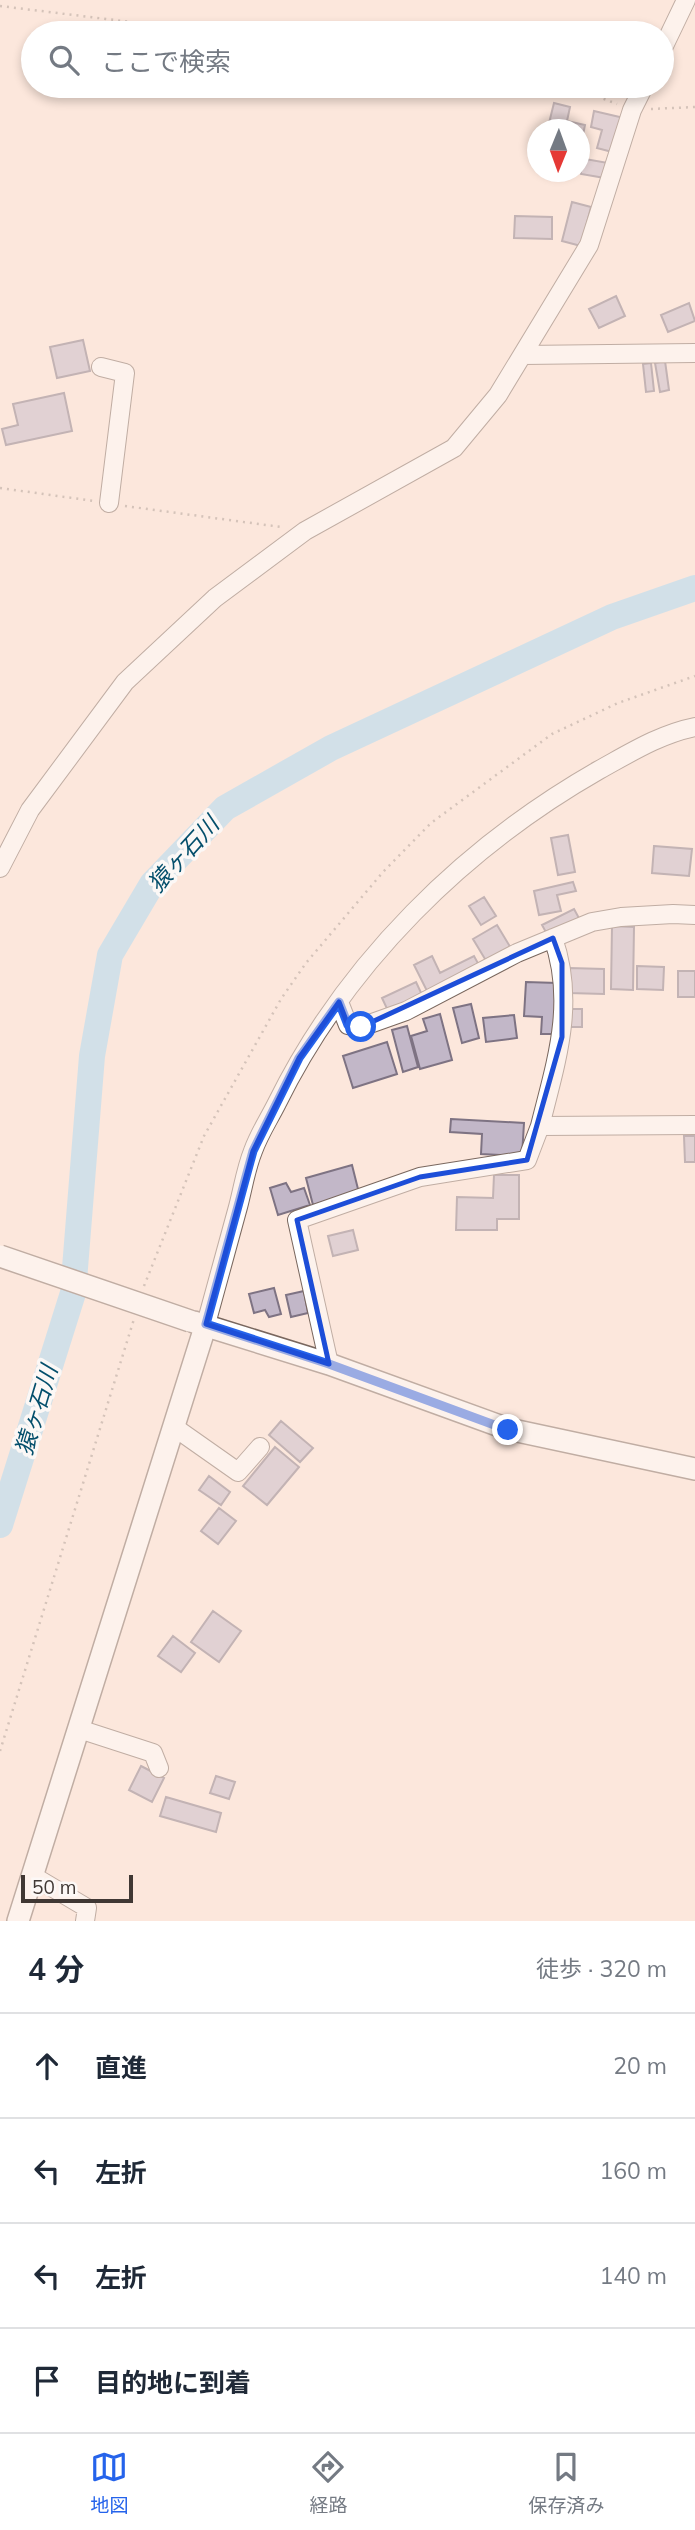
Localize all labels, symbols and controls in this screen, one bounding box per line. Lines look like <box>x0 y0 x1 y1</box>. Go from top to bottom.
search box <box>21 21 674 98</box>
icon: search <box>45 41 83 79</box>
text: ここで検索 <box>101 45 231 78</box>
north arrow <box>527 119 590 182</box>
water label: 猿ヶ石川 <box>141 808 227 898</box>
route start <box>345 1011 376 1042</box>
water label: 猿ヶ石川 <box>9 1359 64 1458</box>
route end <box>492 1414 523 1445</box>
scale bar <box>21 1872 133 1904</box>
text: 50 m <box>32 1875 76 1899</box>
text: 4 分 <box>28 1950 84 1988</box>
text: 徒歩 · 320 m <box>536 1954 667 1983</box>
icon: ahead <box>28 2047 66 2085</box>
text: 直進 <box>95 2051 147 2084</box>
text: 20 m <box>613 2051 667 2080</box>
icon: left <box>28 2152 66 2190</box>
text: 左折 <box>95 2156 147 2189</box>
text: 160 m <box>599 2156 667 2185</box>
icon: left <box>28 2257 66 2295</box>
text: 左折 <box>95 2261 147 2294</box>
text: 140 m <box>599 2261 667 2290</box>
icon: arrive <box>28 2362 66 2400</box>
text: 目的地に到着 <box>95 2366 251 2399</box>
tab: 地図 <box>90 2448 129 2517</box>
tab: 経路 <box>309 2448 348 2517</box>
tab: 保存済み <box>528 2448 605 2517</box>

